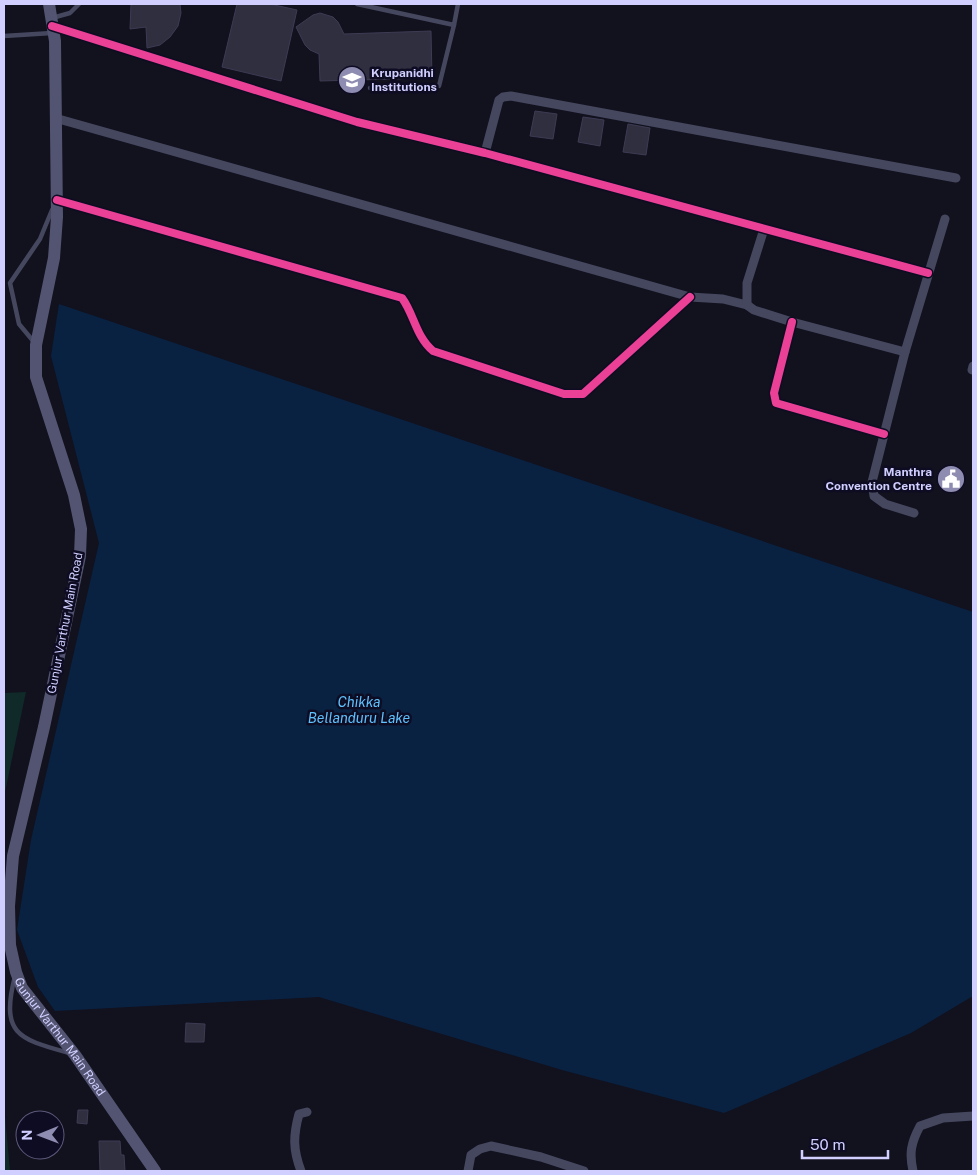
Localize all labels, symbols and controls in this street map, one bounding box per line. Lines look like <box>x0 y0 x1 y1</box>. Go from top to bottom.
school or university icon: Krupanidhi Institutions <box>337 65 367 95</box>
place label: Krupanidhi Institutions <box>371 66 437 94</box>
public building icon: Manthra Convention Centre <box>936 464 966 494</box>
place label: Manthra Convention Centre <box>825 465 932 493</box>
street label: Gunjur Varthur Main Road <box>44 551 86 695</box>
water label: Chikka Bellanduru Lake <box>308 694 411 726</box>
street label: Gunjur Varthur Main Road <box>12 976 108 1099</box>
north arrow <box>15 1110 65 1160</box>
scale bar <box>802 1128 888 1160</box>
text: N <box>19 1130 35 1141</box>
text: 50 m <box>810 1136 845 1153</box>

